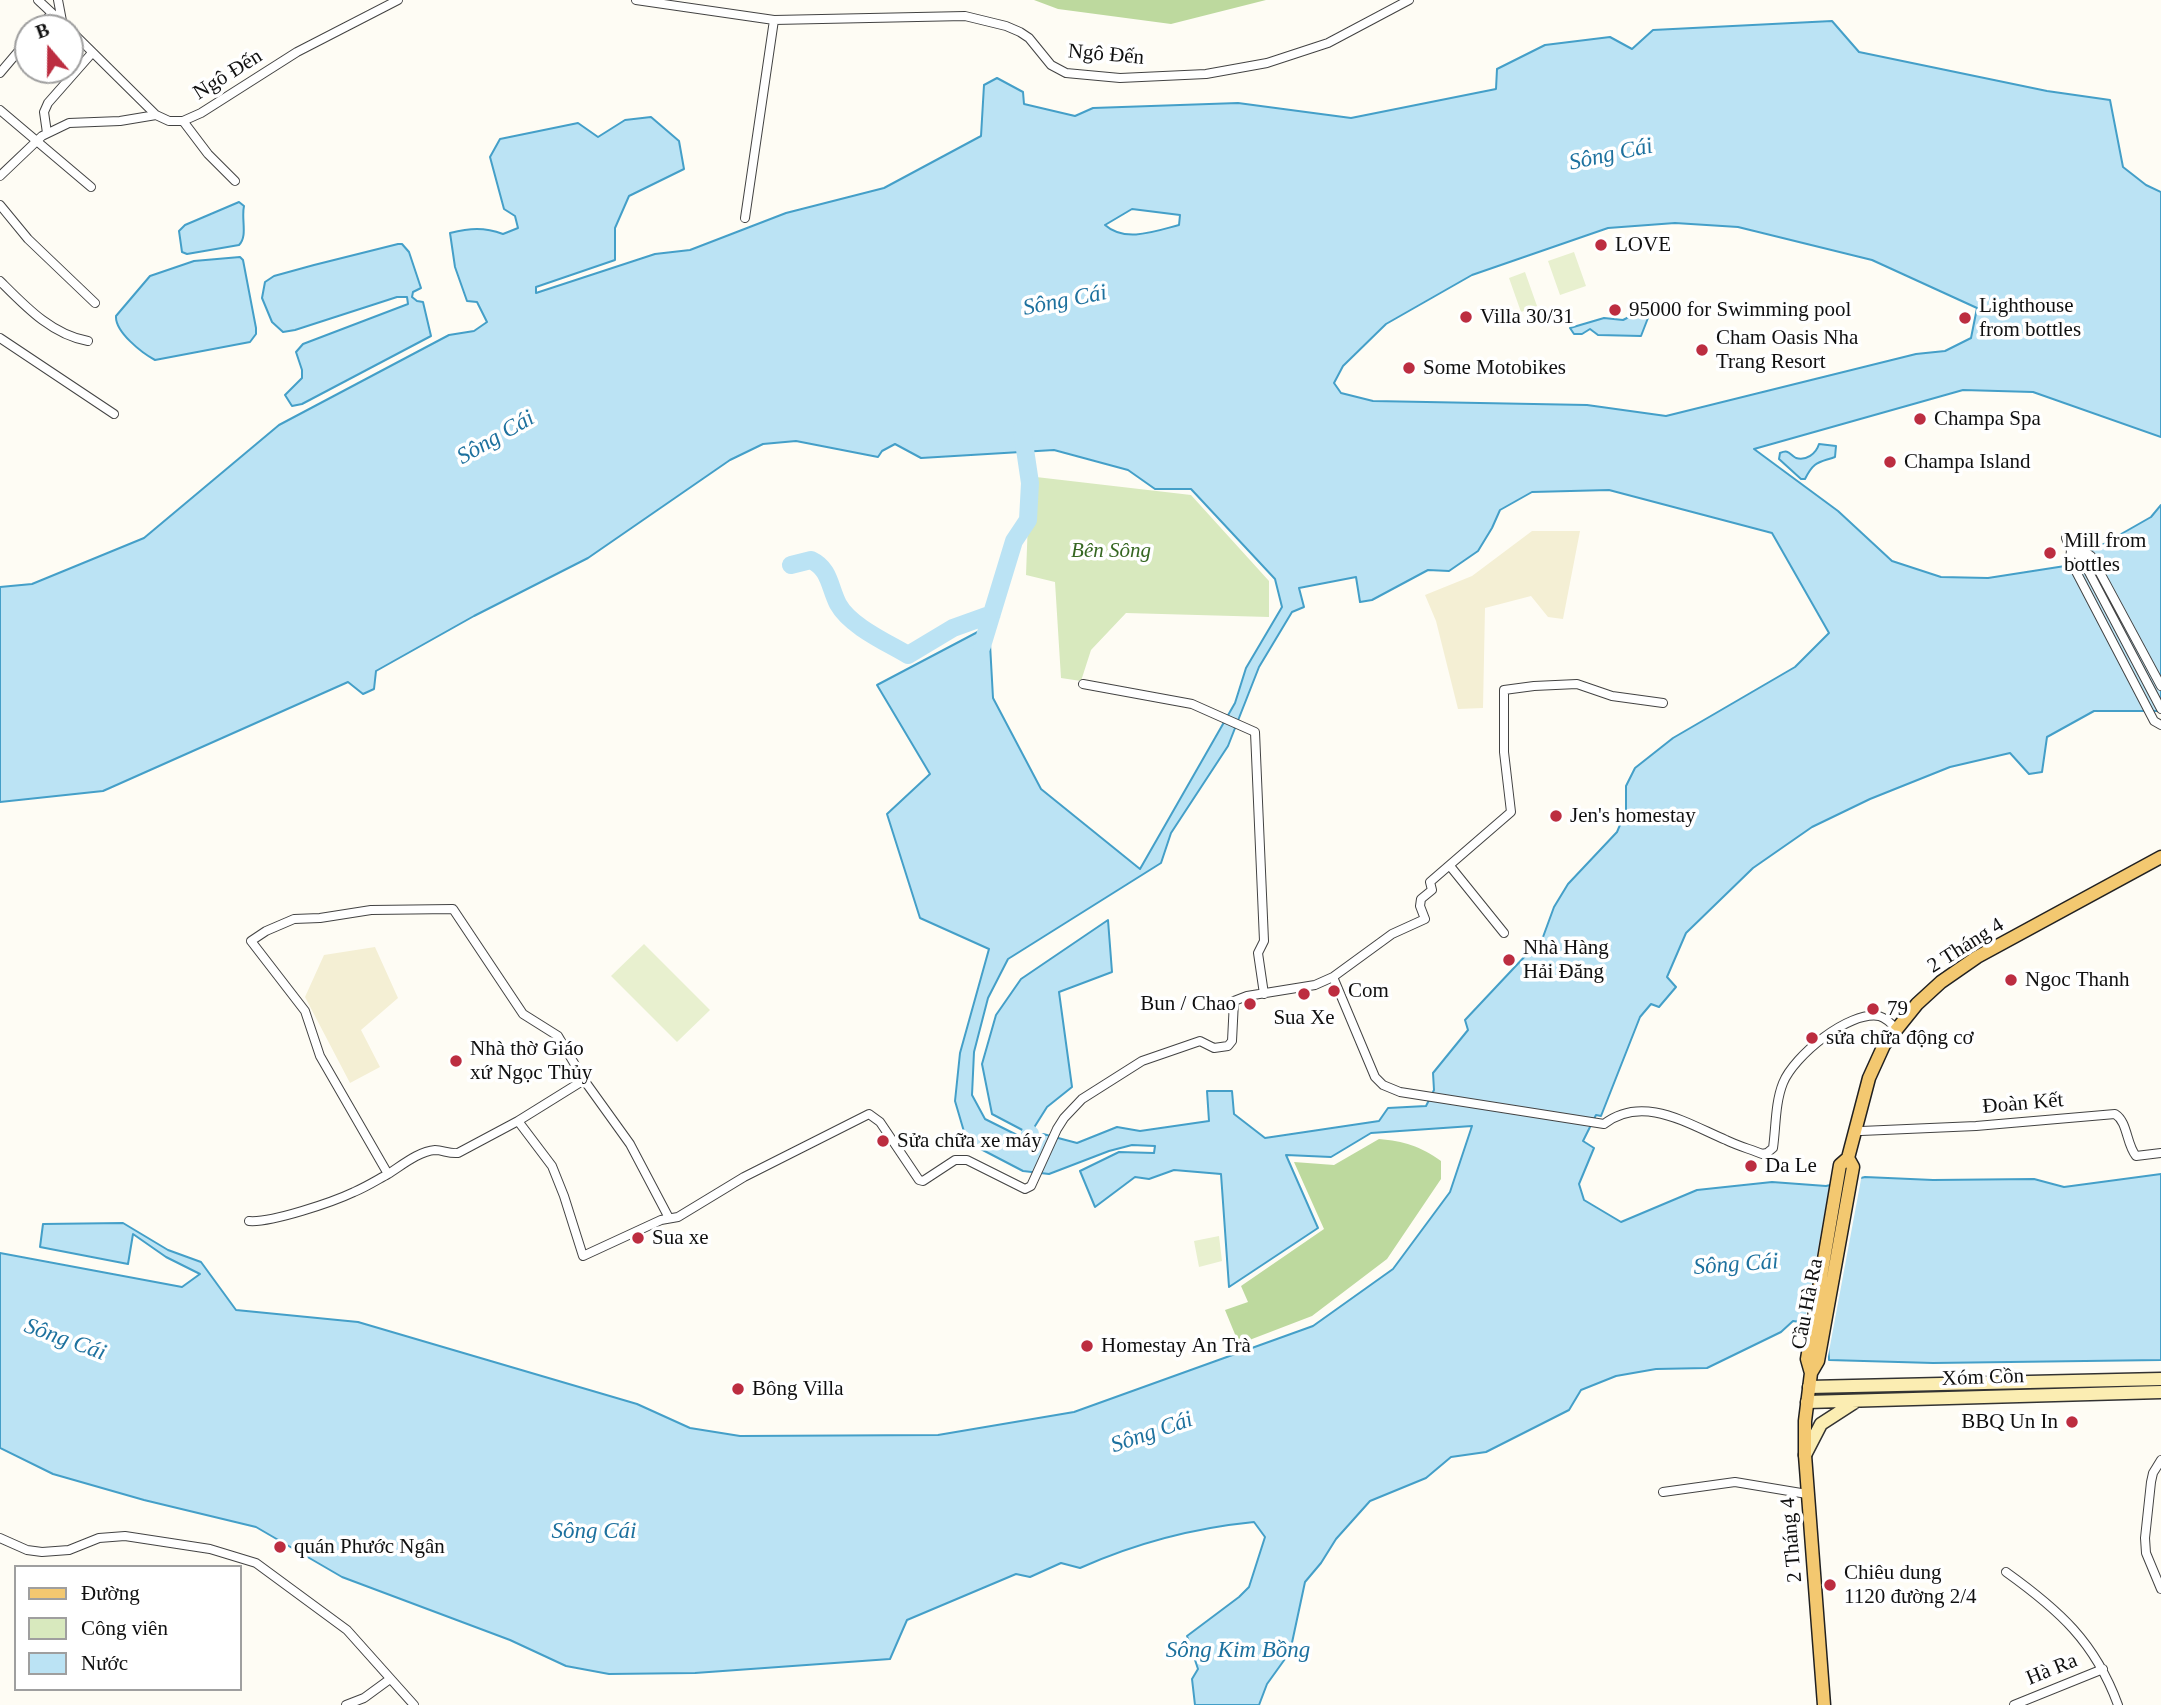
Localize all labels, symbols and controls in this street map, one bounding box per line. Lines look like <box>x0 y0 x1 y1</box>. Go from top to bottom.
north arrow <box>14 14 84 84</box>
text: B <box>33 19 52 43</box>
street label: Ngô Đến <box>1067 39 1145 71</box>
street label: Ngô Đến <box>189 44 267 106</box>
water label: Sông Cái <box>1567 133 1655 177</box>
place label: LOVE <box>1615 232 1671 258</box>
marker: LOVE <box>1593 237 1609 253</box>
water label: Sông Cái <box>1021 279 1109 323</box>
place label: Lighthouse from bottles <box>1979 293 2081 343</box>
place label: 95000 for Swimming pool <box>1629 297 1851 323</box>
marker: 95000 for Swimming pool <box>1607 302 1623 318</box>
place label: Villa 30/31 <box>1480 304 1574 330</box>
marker: Villa 30/31 <box>1458 309 1474 325</box>
marker: Lighthouse from bottles <box>1957 310 1973 326</box>
place label: Cham Oasis Nha Trang Resort <box>1716 325 1858 375</box>
marker: Cham Oasis Nha Trang Resort <box>1694 342 1710 358</box>
place label: Some Motobikes <box>1423 355 1566 381</box>
marker: Some Motobikes <box>1401 360 1417 376</box>
water label: Sông Cái <box>452 405 540 471</box>
place label: Champa Spa <box>1934 406 2041 432</box>
marker: Champa Spa <box>1912 411 1928 427</box>
place label: Champa Island <box>1904 449 2031 475</box>
marker: Champa Island <box>1882 454 1898 470</box>
place label: Mill from bottles <box>2064 528 2146 578</box>
park label: Bên Sông <box>1071 538 1151 564</box>
marker: Mill from bottles <box>2042 545 2058 561</box>
place label: Jen's homestay <box>1570 803 1696 829</box>
marker: Jen's homestay <box>1548 808 1564 824</box>
street label: 2 Tháng 4 <box>1923 913 2009 979</box>
place label: Nhà Hàng Hải Đăng <box>1523 935 1609 985</box>
marker: Nhà Hàng Hải Đăng <box>1501 952 1517 968</box>
place label: Ngoc Thanh <box>2025 967 2129 993</box>
marker: Ngoc Thanh <box>2003 972 2019 988</box>
place label: Com <box>1348 978 1389 1004</box>
marker: Com <box>1326 983 1342 999</box>
marker: Sua Xe <box>1296 986 1312 1002</box>
place label: Bun / Chao <box>1140 991 1236 1017</box>
marker: Bun / Chao <box>1242 996 1258 1012</box>
place label: 79 <box>1887 996 1908 1022</box>
marker: 79 <box>1865 1001 1881 1017</box>
place label: Sua Xe <box>1273 1005 1335 1031</box>
place label: sửa chữa động cơ <box>1826 1025 1974 1051</box>
marker: sửa chữa động cơ <box>1804 1030 1820 1046</box>
place label: Nhà thờ Giáo xứ Ngọc Thủy <box>470 1036 592 1086</box>
marker: Nhà thờ Giáo xứ Ngọc Thủy <box>448 1053 464 1069</box>
street label: Đoàn Kết <box>1982 1088 2064 1120</box>
place label: Sửa chữa xe máy <box>897 1128 1042 1154</box>
marker: Sửa chữa xe máy <box>875 1133 891 1149</box>
place label: Da Le <box>1765 1153 1817 1179</box>
marker: Da Le <box>1743 1158 1759 1174</box>
place label: Sua xe <box>652 1225 709 1251</box>
marker: Sua xe <box>630 1230 646 1246</box>
water label: Sông Cái <box>1693 1248 1779 1282</box>
street label: Cầu Hà Ra <box>1787 1256 1829 1352</box>
water label: Sông Cái <box>20 1312 110 1368</box>
place label: Homestay An Trà <box>1101 1333 1251 1359</box>
marker: Homestay An Trà <box>1079 1338 1095 1354</box>
street label: Xóm Cồn <box>1941 1364 2025 1392</box>
place label: Bông Villa <box>752 1376 843 1402</box>
marker: Bông Villa <box>730 1381 746 1397</box>
water label: Sông Cái <box>1107 1406 1197 1460</box>
place label: BBQ Un In <box>1961 1409 2058 1435</box>
marker: BBQ Un In <box>2064 1414 2080 1430</box>
street label: 2 Tháng 4 <box>1776 1496 1808 1584</box>
water label: Sông Cái <box>552 1518 636 1546</box>
place label: quán Phước Ngân <box>294 1534 445 1560</box>
marker: quán Phước Ngân <box>272 1539 288 1555</box>
place label: Chiêu dung 1120 đường 2/4 <box>1844 1560 1977 1610</box>
legend <box>14 1565 242 1691</box>
marker: Chiêu dung 1120 đường 2/4 <box>1822 1577 1838 1593</box>
text: Đường <box>81 1581 140 1605</box>
text: Công viên <box>81 1616 168 1640</box>
water label: Sông Kim Bồng <box>1166 1637 1310 1665</box>
street label: Hà Ra <box>2023 1648 2081 1692</box>
text: Nước <box>81 1651 128 1675</box>

